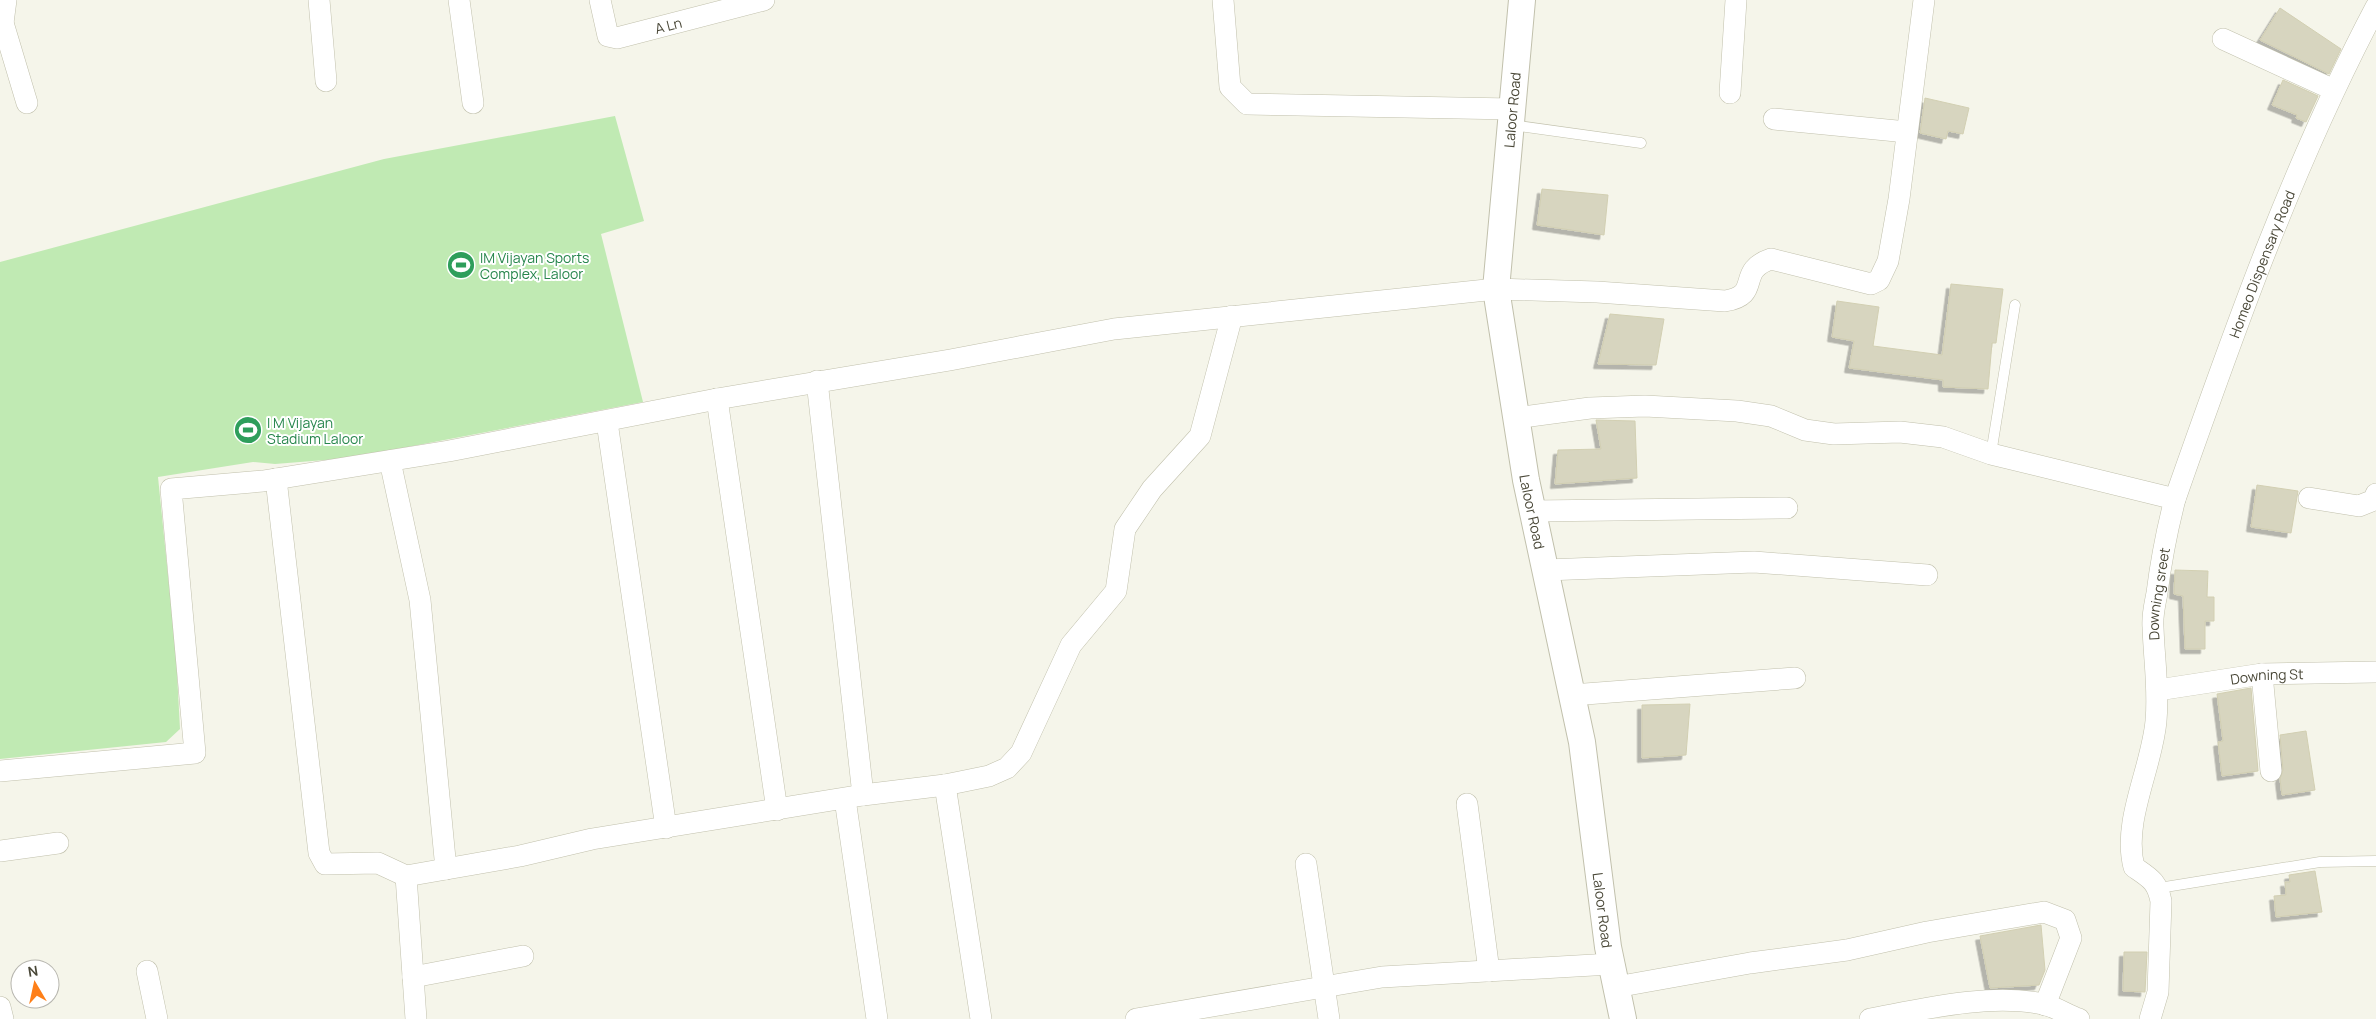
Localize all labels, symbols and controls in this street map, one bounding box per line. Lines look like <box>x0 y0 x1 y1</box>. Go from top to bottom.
street label: A Ln <box>653 12 684 37</box>
street label: Laloor Road <box>1499 71 1525 149</box>
street label: Homeo Dispensary Road <box>2224 187 2299 340</box>
place label: IM Vijayan Sports Complex, Laloor <box>480 248 589 283</box>
sports icon: IM Vijayan Sports Complex, Laloor <box>446 250 476 280</box>
place label: I M Vijayan Stadium Laloor <box>267 413 363 448</box>
sports icon: I M Vijayan Stadium Laloor <box>233 415 263 445</box>
street label: Laloor Road <box>1516 473 1550 551</box>
street label: Downing sreet <box>2143 546 2174 641</box>
street label: Downing St <box>2229 664 2304 688</box>
street label: Laloor Road <box>1589 871 1618 949</box>
north arrow <box>10 959 60 1009</box>
text: N <box>26 960 39 981</box>

